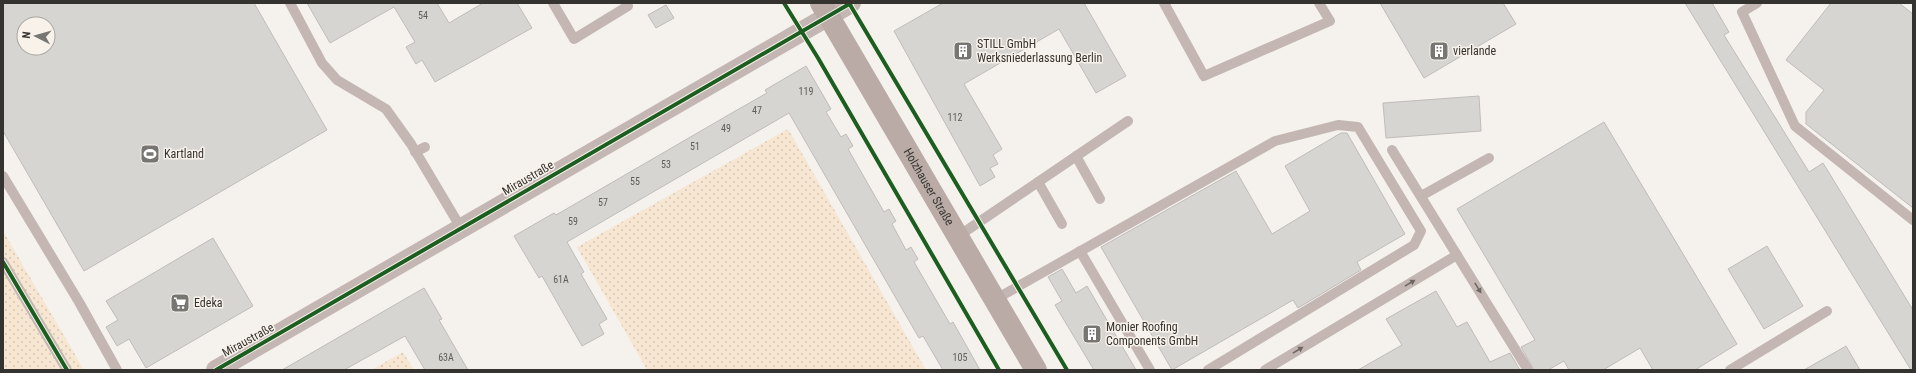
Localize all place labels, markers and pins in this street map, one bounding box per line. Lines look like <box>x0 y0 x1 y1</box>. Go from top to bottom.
place label: STILL GmbH Werksniederlassung Berlin <box>977 37 1103 65</box>
building icon: STILL GmbH Werksniederlassung Berlin <box>952 40 974 62</box>
building icon: vierlande <box>1428 40 1450 62</box>
place label: vierlande <box>1453 44 1496 58</box>
sports icon: Kartland <box>139 143 161 165</box>
place label: Kartland <box>164 147 204 161</box>
supermarket icon: Edeka <box>169 292 191 314</box>
place label: Edeka <box>194 296 223 310</box>
place label: Monier Roofing Components GmbH <box>1106 320 1198 348</box>
building icon: Monier Roofing Components GmbH <box>1081 323 1103 345</box>

